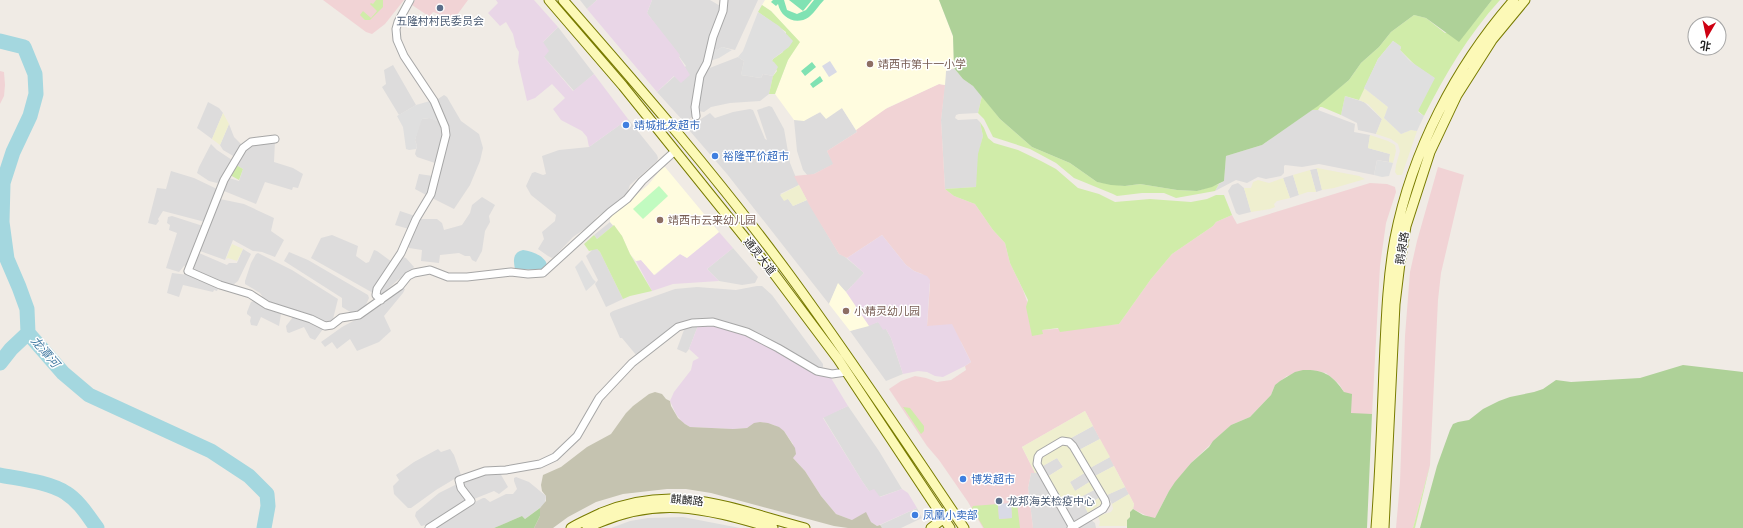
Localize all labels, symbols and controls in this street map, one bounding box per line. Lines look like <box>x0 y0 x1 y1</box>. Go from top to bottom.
marker: 五隆村村民委员会 <box>435 3 445 13</box>
place label: 五隆村村民委员会 <box>396 14 484 28</box>
north arrow <box>1687 16 1727 56</box>
text: 北 <box>1699 38 1712 54</box>
place label: 靖西市第十一小学 <box>878 57 966 71</box>
marker: 靖西市第十一小学 <box>865 59 875 69</box>
place label: 靖城批发超市 <box>634 118 700 132</box>
marker: 靖城批发超市 <box>621 120 631 130</box>
place label: 裕隆平价超市 <box>723 149 789 163</box>
marker: 裕隆平价超市 <box>710 151 720 161</box>
place label: 靖西市云来幼儿园 <box>668 213 756 227</box>
marker: 靖西市云来幼儿园 <box>655 215 665 225</box>
street label: 鹅泉路 <box>1393 231 1411 265</box>
street label: 通灵大道 <box>741 234 779 278</box>
place label: 小精灵幼儿园 <box>854 304 920 318</box>
marker: 小精灵幼儿园 <box>841 306 851 316</box>
water label: 龙潭河 <box>27 333 64 372</box>
place label: 博发超市 <box>971 472 1015 486</box>
marker: 博发超市 <box>958 474 968 484</box>
street label: 麒麟路 <box>670 492 704 508</box>
place label: 龙邦海关检疫中心 <box>1007 494 1095 508</box>
marker: 龙邦海关检疫中心 <box>994 496 1004 506</box>
place label: 凤凰小卖部 <box>923 508 978 522</box>
marker: 凤凰小卖部 <box>910 510 920 520</box>

